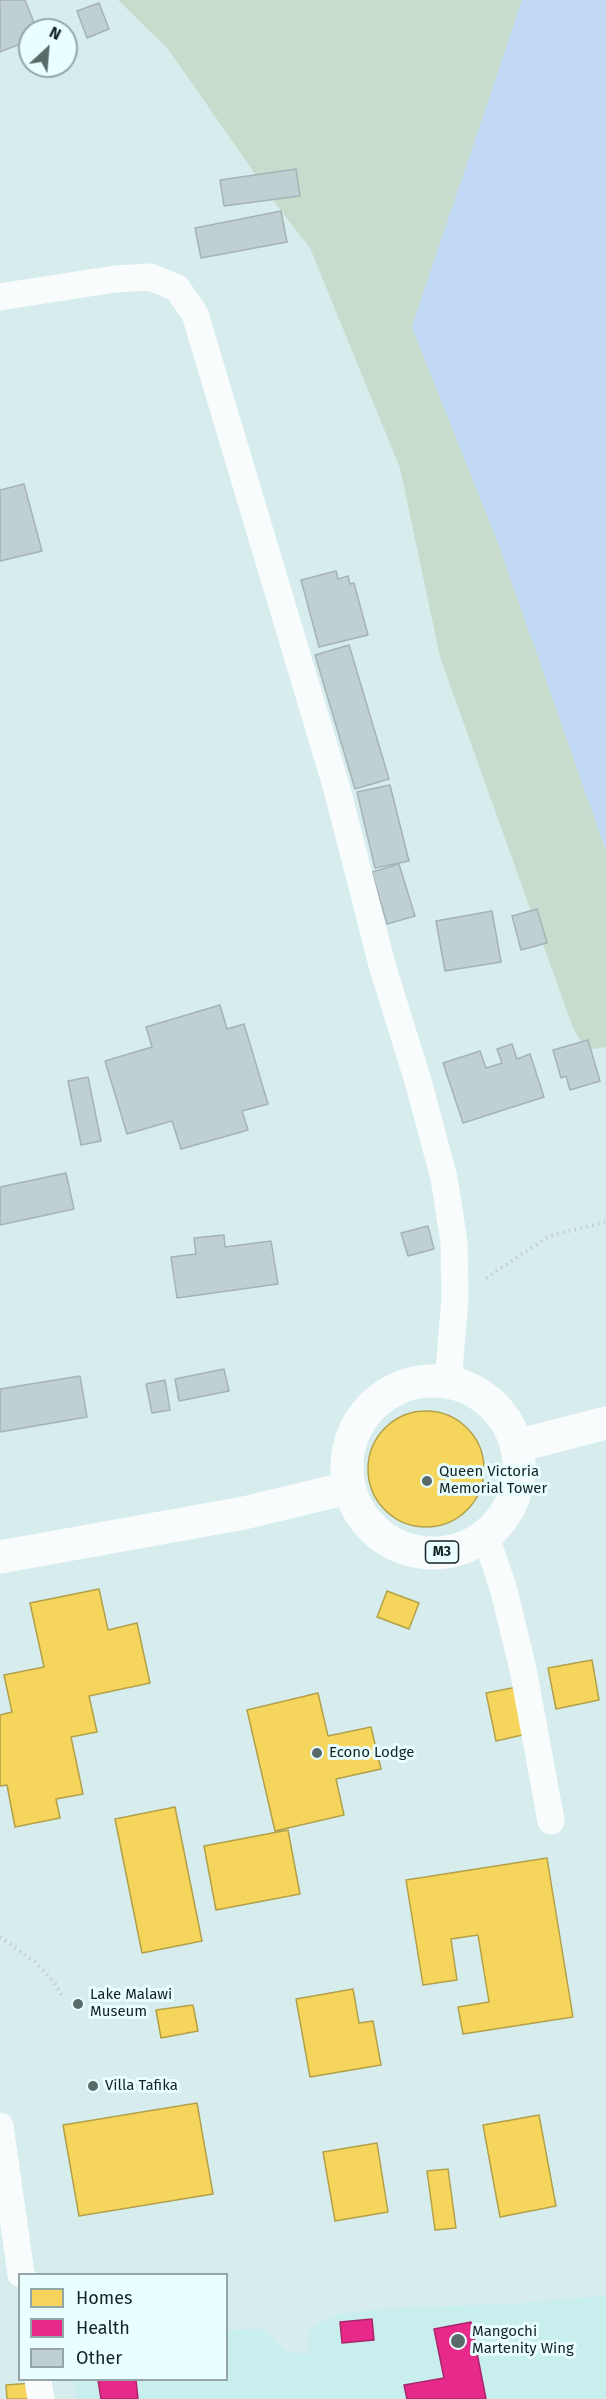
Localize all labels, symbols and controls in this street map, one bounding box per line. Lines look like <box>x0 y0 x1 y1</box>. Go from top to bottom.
north arrow <box>18 18 78 78</box>
text: N <box>46 22 64 44</box>
place label: Queen Victoria Memorial Tower <box>439 1463 547 1498</box>
marker: Queen Victoria Memorial Tower <box>420 1474 434 1488</box>
road number: M3 <box>426 1541 458 1563</box>
place label: Econo Lodge <box>329 1744 414 1762</box>
marker: Econo Lodge <box>310 1746 324 1760</box>
place label: Lake Malawi Museum <box>90 1986 172 2021</box>
marker: Lake Malawi Museum <box>71 1997 85 2011</box>
place label: Villa Tafika <box>105 2077 178 2095</box>
marker: Villa Tafika <box>86 2079 100 2093</box>
legend <box>18 2273 228 2381</box>
text: Homes <box>76 2287 132 2309</box>
text: Health <box>76 2317 130 2339</box>
place label: Mangochi Martenity Wing <box>472 2323 574 2358</box>
marker: Mangochi Martenity Wing <box>449 2332 467 2350</box>
text: Other <box>76 2347 122 2369</box>

